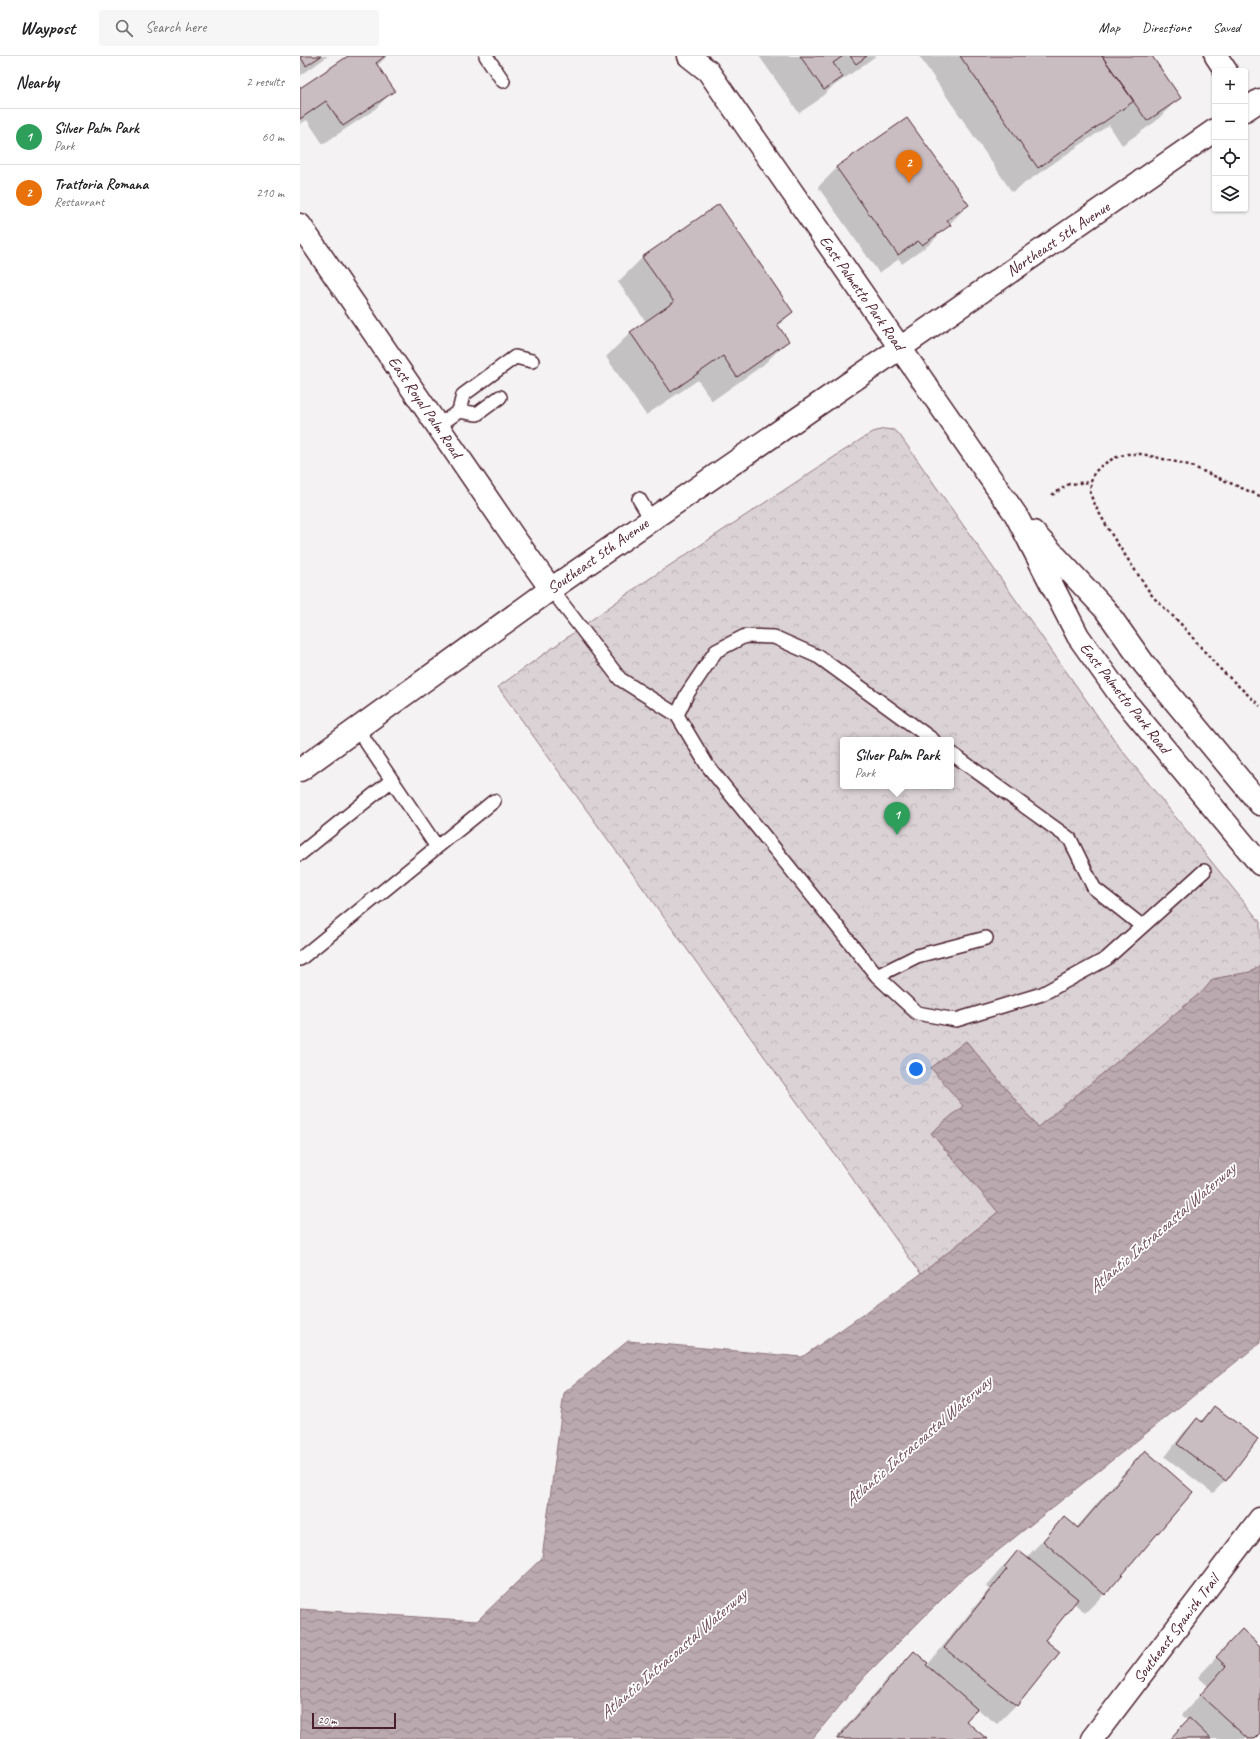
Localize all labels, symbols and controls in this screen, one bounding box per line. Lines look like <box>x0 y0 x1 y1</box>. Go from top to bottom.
search box <box>99 10 379 46</box>
text: Waypost <box>20 16 75 40</box>
icon: search <box>113 17 135 39</box>
text: Search here <box>145 18 206 37</box>
text: Map <box>1099 19 1120 36</box>
text: Directions <box>1142 19 1191 36</box>
text: Saved <box>1213 19 1240 36</box>
map controls <box>1212 68 1248 212</box>
button: + <box>1212 68 1248 104</box>
text: Nearby <box>16 72 59 93</box>
text: 2 results <box>246 74 284 90</box>
button: − <box>1212 104 1248 140</box>
text: Silver Palm Park <box>54 119 139 138</box>
text: 1 <box>26 129 32 145</box>
text: 60 m <box>262 129 284 145</box>
text: Park <box>54 138 75 154</box>
button: locate <box>1212 140 1248 176</box>
pin: 2 <box>896 150 922 183</box>
text: Trattoria Romana <box>54 175 148 194</box>
button: layers <box>1212 176 1248 212</box>
text: 2 <box>26 185 32 201</box>
text: 210 m <box>256 185 284 201</box>
text: Restaurant <box>54 194 104 210</box>
street label: Northeast 5th Avenue <box>1002 196 1115 281</box>
street label: East Palmetto Park Road <box>815 232 911 356</box>
street label: East Royal Palm Road <box>384 352 468 464</box>
street label: Southeast 5th Avenue <box>544 513 654 598</box>
street label: East Palmetto Park Road <box>1075 638 1176 760</box>
popup <box>840 737 954 789</box>
text: Silver Palm Park <box>855 746 939 765</box>
text: Park <box>855 765 875 781</box>
pin: 1 <box>884 802 910 835</box>
your location <box>906 1059 926 1079</box>
water label: Atlantic Intracoastal Waterway <box>1084 1156 1242 1298</box>
water label: Atlantic Intracoastal Waterway <box>840 1369 998 1511</box>
street label: Southeast Spanish Trail <box>1129 1568 1225 1687</box>
water label: Atlantic Intracoastal Waterway <box>595 1582 753 1724</box>
scale bar <box>312 1711 396 1730</box>
text: 20 m <box>318 1713 337 1727</box>

